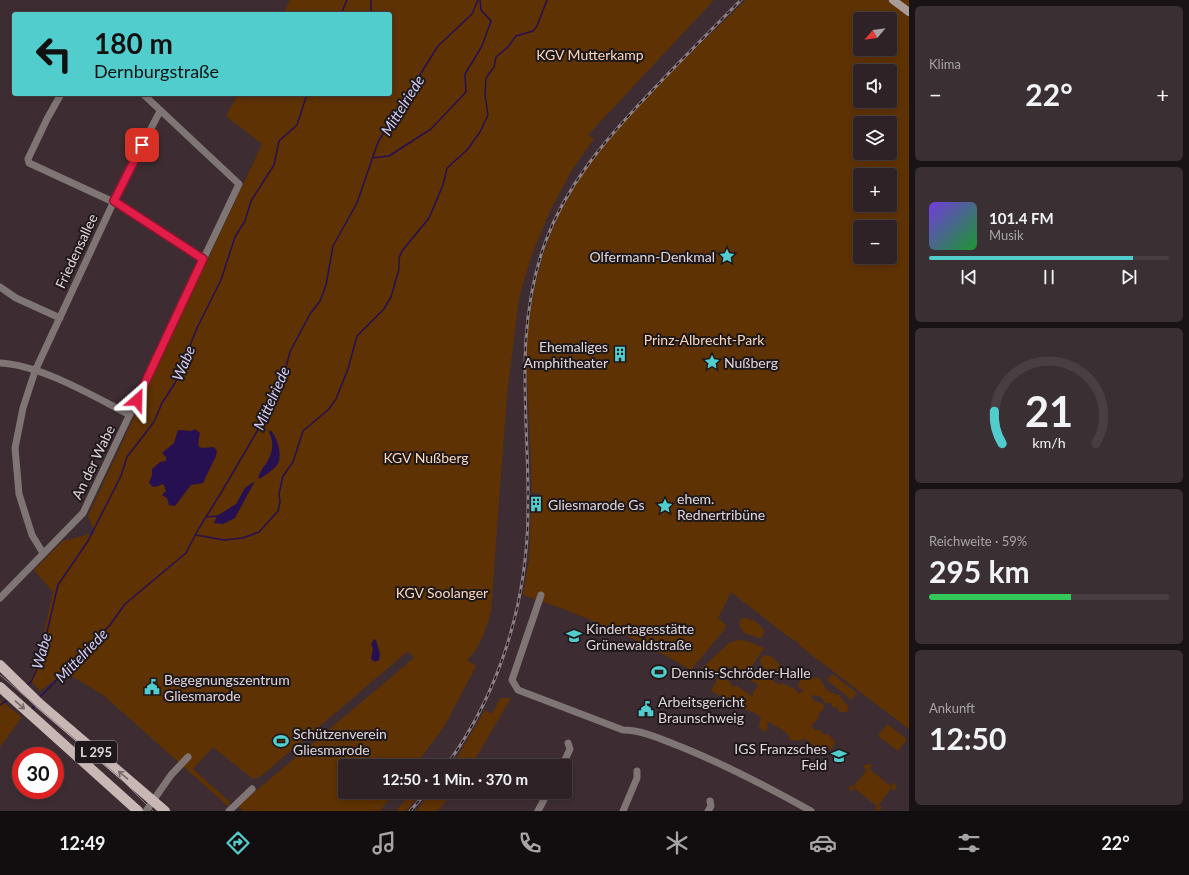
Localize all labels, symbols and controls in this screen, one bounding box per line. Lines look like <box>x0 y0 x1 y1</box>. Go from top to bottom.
north arrow <box>853 12 897 56</box>
map controls <box>853 12 897 264</box>
text: 180 m <box>94 26 173 60</box>
icon: left <box>28 28 80 80</box>
park label: KGV Mutterkamp <box>536 46 644 63</box>
text: Klima <box>929 56 961 72</box>
text: Dernburgstraße <box>94 60 219 82</box>
button: sound <box>853 64 897 108</box>
water label: Mittelriede <box>377 72 427 138</box>
text: 22° <box>1025 76 1073 112</box>
text: − <box>929 81 942 108</box>
text: + <box>1156 81 1169 108</box>
button: layers <box>853 116 897 160</box>
pin <box>125 128 159 162</box>
icon: arrive <box>131 134 153 156</box>
button: + <box>853 168 897 212</box>
text: 101.4 FM <box>989 209 1054 227</box>
street label: Friedensallee <box>51 211 101 291</box>
button: − <box>853 220 897 264</box>
text: Musik <box>989 227 1024 243</box>
place icon: Olfermann-Denkmal <box>718 247 736 265</box>
place label: Olfermann-Denkmal <box>590 248 715 265</box>
icon: previous <box>958 266 980 288</box>
icon: pause <box>1038 266 1060 288</box>
icon: next <box>1118 266 1140 288</box>
park label: Prinz-Albrecht-Park <box>644 331 765 348</box>
place label: Ehemaliges Amphitheater <box>523 338 608 371</box>
water label: Wabe <box>168 343 198 383</box>
building icon: Ehemaliges Amphitheater <box>611 345 629 363</box>
place icon: Nußberg <box>703 353 721 371</box>
place label: Nußberg <box>724 354 778 371</box>
water label: Mittelriede <box>249 364 293 432</box>
position arrow <box>116 379 158 421</box>
text: 21 <box>1025 385 1073 435</box>
street label: An der Wabe <box>68 422 118 502</box>
text: km/h <box>1032 433 1066 450</box>
park label: KGV Nußberg <box>383 449 469 466</box>
place label: ehem. Rednertribüne <box>677 490 765 523</box>
building icon: Gliesmarode Gs <box>527 495 545 513</box>
place label: Gliesmarode Gs <box>548 496 645 513</box>
place icon: ehem. Rednertribüne <box>656 497 674 515</box>
text: Reichweite · 59% <box>929 533 1027 549</box>
text: 295 km <box>929 553 1030 589</box>
park label: KGV Soolanger <box>396 584 488 601</box>
place label: Kindertagesstätte Grünewaldstraße <box>586 620 694 653</box>
water label: Mittelriede <box>51 625 111 685</box>
school or university icon: Kindertagesstätte Grünewaldstraße <box>565 627 583 645</box>
water label: Wabe <box>27 631 55 671</box>
sports icon: Dennis-Schröder-Halle <box>650 663 668 681</box>
place label: Dennis-Schröder-Halle <box>671 664 811 681</box>
place label: Begegnungszentrum Gliesmarode <box>164 671 290 704</box>
public building icon: Begegnungszentrum Gliesmarode <box>143 678 161 696</box>
place label: Arbeitsgericht Braunschweig <box>658 693 745 726</box>
one-way arrow <box>15 700 25 709</box>
public building icon: Arbeitsgericht Braunschweig <box>637 700 655 718</box>
text: Ankunft <box>929 700 975 716</box>
text: 12:50 <box>929 720 1006 756</box>
place label: Schützenverein Gliesmarode <box>293 725 387 758</box>
sports icon: Schützenverein Gliesmarode <box>272 732 290 750</box>
place label: IGS Franzsches Feld <box>734 740 827 773</box>
road number: L 295 <box>75 741 117 763</box>
speed limit sign: 30 <box>12 747 64 799</box>
school or university icon: IGS Franzsches Feld <box>830 747 848 765</box>
text: 12:50 · 1 Min. · 370 m <box>382 770 528 788</box>
one-way arrow <box>118 771 128 780</box>
icon: directions <box>224 829 252 857</box>
icon: music <box>370 829 398 857</box>
icon: phone <box>516 829 544 857</box>
icon: climate <box>663 829 691 857</box>
icon: car <box>809 829 837 857</box>
icon: filters <box>955 829 983 857</box>
text: 12:49 <box>59 832 106 854</box>
text: 22° <box>1101 832 1130 854</box>

